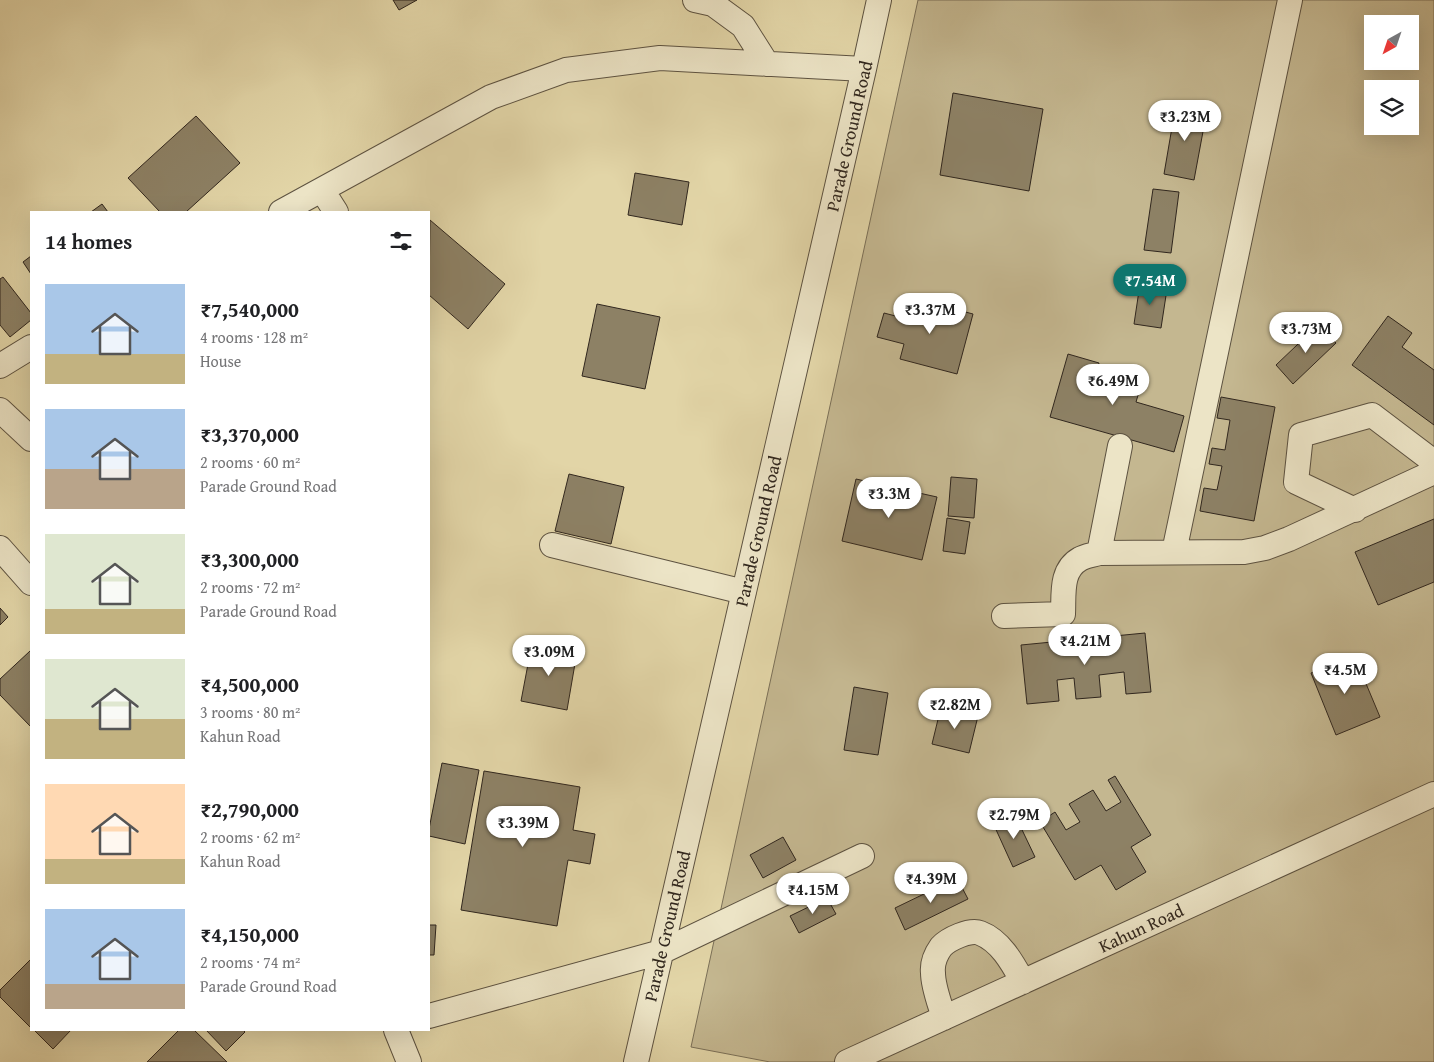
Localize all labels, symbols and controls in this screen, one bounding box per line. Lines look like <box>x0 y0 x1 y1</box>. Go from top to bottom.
north arrow <box>1364 15 1419 70</box>
map controls <box>1364 15 1419 135</box>
street label: Parade Ground Road <box>819 58 880 214</box>
button: layers <box>1364 80 1419 135</box>
pin: ₹3.23M <box>1144 100 1226 142</box>
text: ₹3.23M <box>1159 104 1211 128</box>
text: 14 homes <box>45 226 132 257</box>
icon: filters <box>387 227 415 255</box>
pin: ₹7.54M <box>1109 264 1191 306</box>
text: ₹7.54M <box>1124 268 1176 292</box>
pin: ₹3.37M <box>889 292 971 335</box>
text: ₹7,540,000 <box>200 294 299 325</box>
text: ₹3.37M <box>904 297 956 321</box>
icon: home <box>85 304 145 364</box>
pin: ₹3.73M <box>1265 312 1347 354</box>
text: ₹3.73M <box>1280 316 1332 340</box>
text: 4 rooms · 128 m² <box>200 325 308 349</box>
text: House <box>200 349 241 373</box>
pin: ₹6.49M <box>1072 364 1154 406</box>
text: ₹6.49M <box>1087 368 1139 392</box>
text: ₹3,370,000 <box>200 419 299 450</box>
icon: home <box>85 429 145 489</box>
text: 2 rooms · 60 m² <box>200 450 300 474</box>
street label: Parade Ground Road <box>728 453 789 609</box>
text: Parade Ground Road <box>200 474 337 498</box>
pin: ₹3.3M <box>854 476 924 519</box>
text: ₹3.3M <box>867 481 911 505</box>
text: ₹3,300,000 <box>200 544 299 575</box>
icon: home <box>85 554 145 614</box>
text: 2 rooms · 72 m² <box>200 575 300 599</box>
text: Parade Ground Road <box>200 599 337 623</box>
pin: ₹4.21M <box>1044 624 1126 666</box>
text: ₹4.21M <box>1059 628 1111 652</box>
pin: ₹3.09M <box>508 634 590 677</box>
text: ₹3.09M <box>523 639 575 663</box>
pin: ₹4.5M <box>1310 652 1380 695</box>
text: ₹4.5M <box>1323 657 1367 681</box>
text: ₹4,500,000 <box>200 669 299 700</box>
icon: home <box>85 679 145 739</box>
pin: ₹2.82M <box>914 688 996 730</box>
text: ₹2.82M <box>929 692 981 716</box>
text: 3 rooms · 80 m² <box>200 700 300 724</box>
text: Kahun Road <box>200 724 281 748</box>
text: ₹2,790,000 <box>200 794 299 825</box>
pin: ₹2.79M <box>973 798 1055 840</box>
text: ₹2.79M <box>988 802 1040 826</box>
icon: home <box>85 804 145 864</box>
pin: ₹3.39M <box>482 806 564 848</box>
text: ₹3.39M <box>497 810 549 834</box>
text: 2 rooms · 62 m² <box>200 825 300 849</box>
street label: Parade Ground Road <box>637 848 698 1004</box>
text: Kahun Road <box>200 849 281 873</box>
pin: ₹4.39M <box>890 862 972 904</box>
text: ₹4.39M <box>905 866 957 890</box>
pin: ₹4.15M <box>772 872 854 915</box>
text: ₹4.15M <box>787 877 839 901</box>
street label: Kahun Road <box>1094 896 1188 959</box>
text: ₹4,150,000 <box>200 919 299 950</box>
icon: home <box>85 929 145 989</box>
text: 2 rooms · 74 m² <box>200 950 300 974</box>
text: Parade Ground Road <box>200 974 337 998</box>

